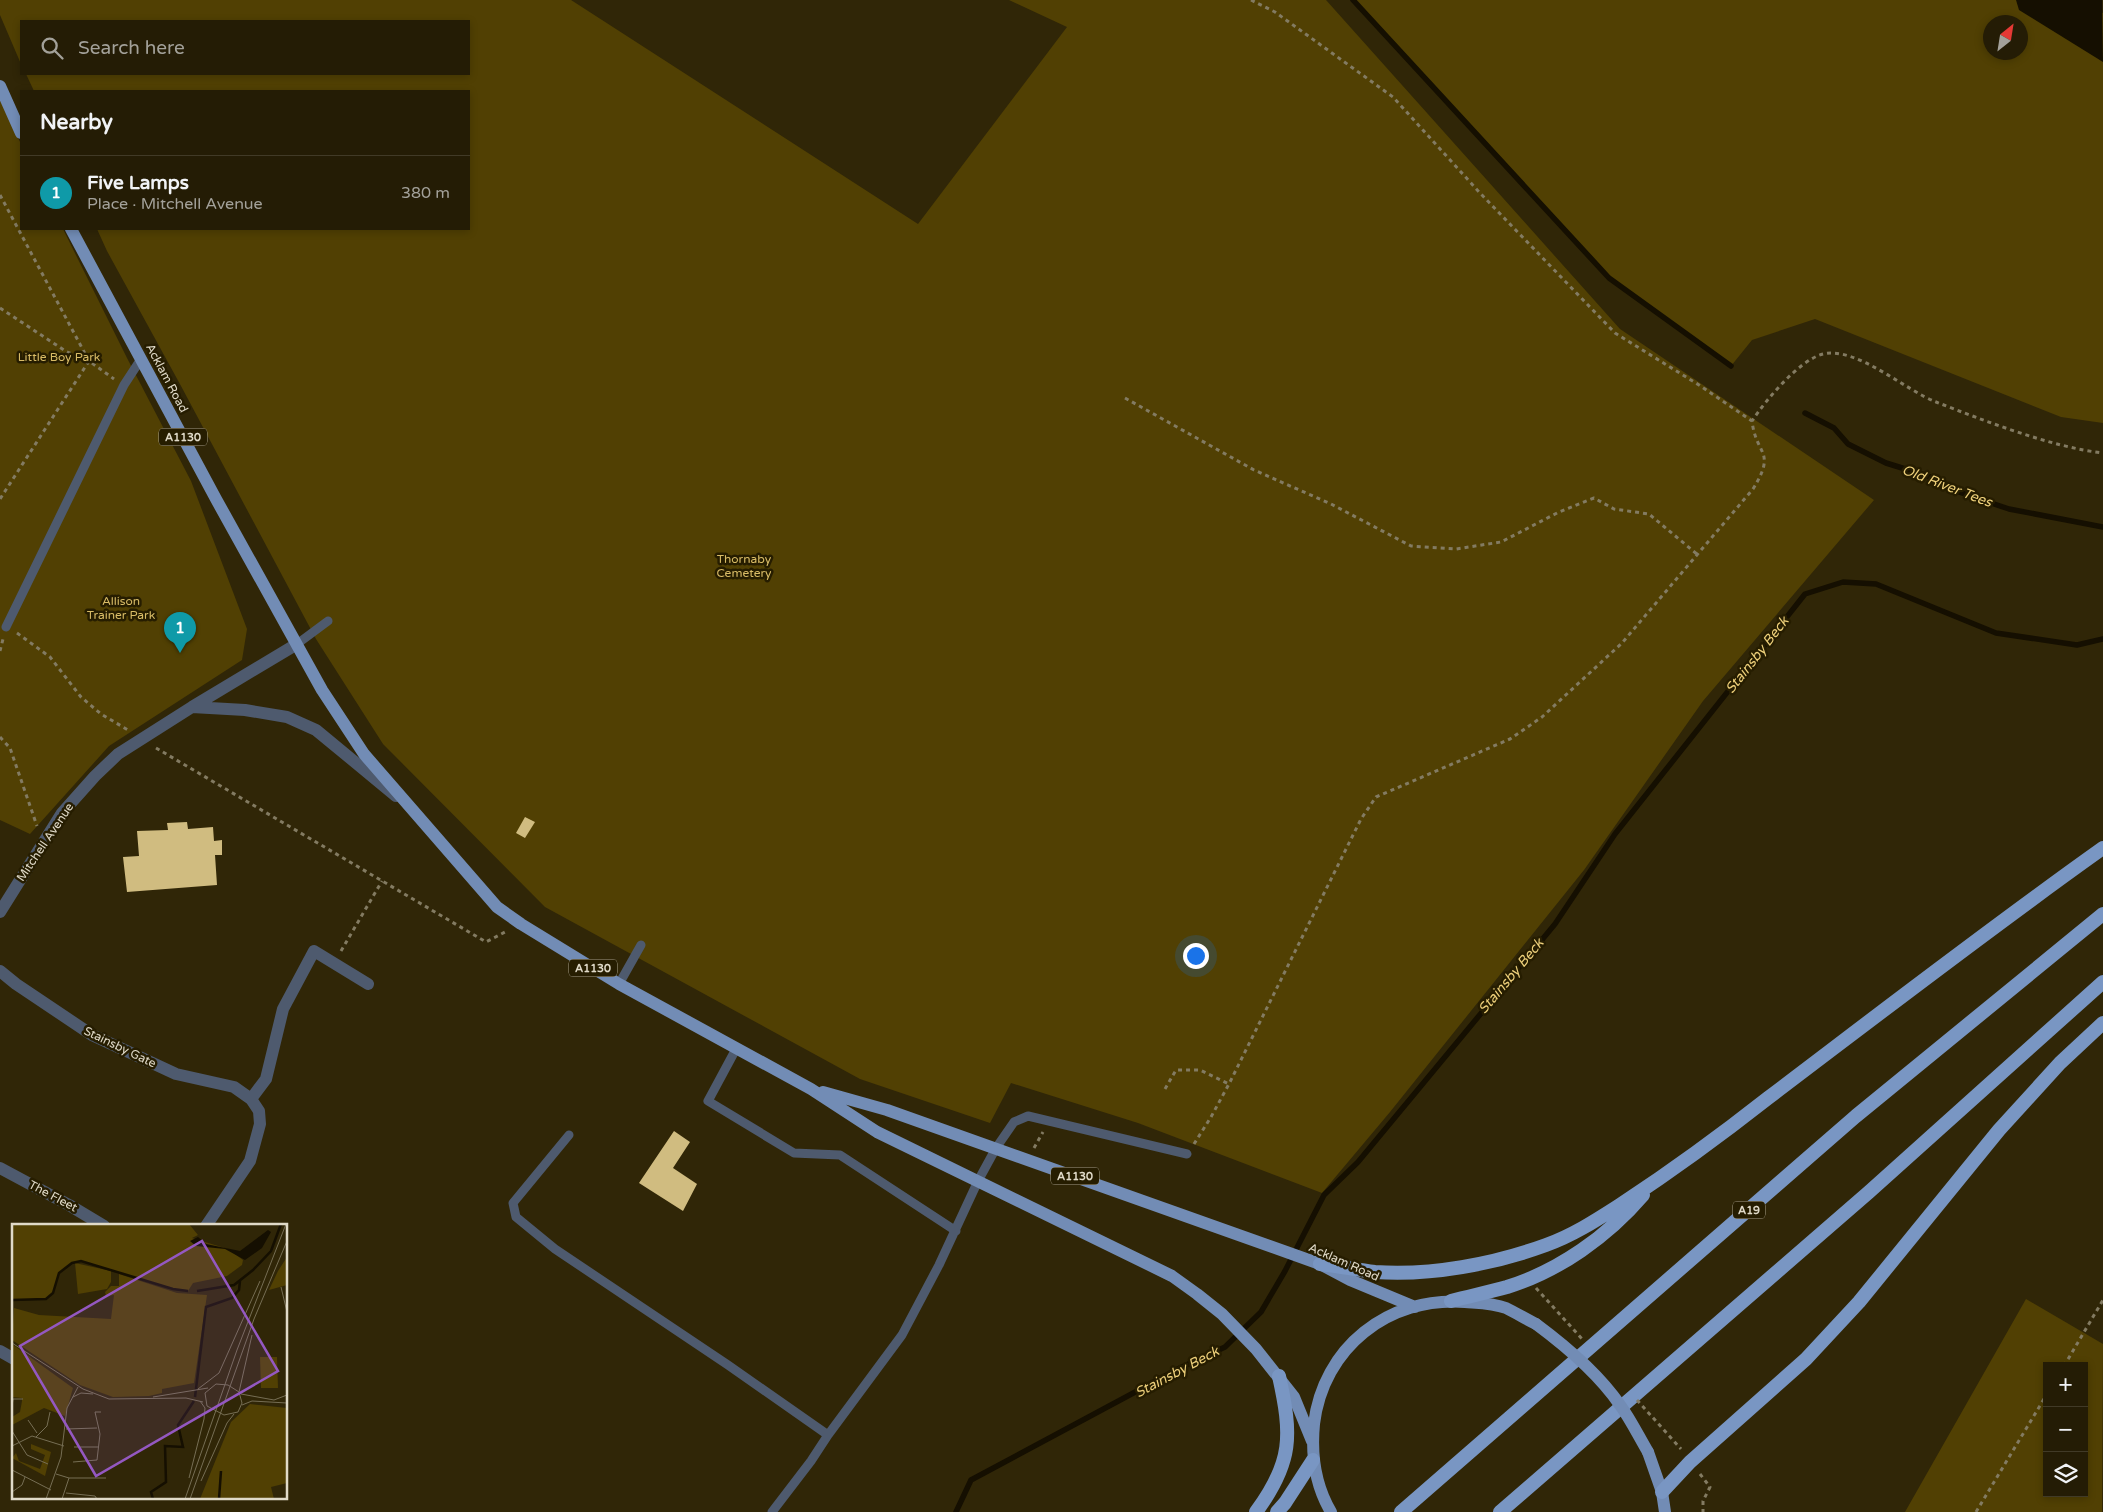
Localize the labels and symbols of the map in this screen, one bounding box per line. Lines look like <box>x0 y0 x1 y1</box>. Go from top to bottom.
north arrow <box>1983 15 2028 60</box>
street label: Acklam Road <box>143 341 191 415</box>
park label: Little Boy Park <box>18 350 101 364</box>
road number: A1130 <box>159 428 207 446</box>
water label: Old River Tees <box>1900 461 1996 511</box>
park label: Thornaby Cemetery <box>716 552 772 580</box>
park label: Allison Trainer Park <box>87 594 156 622</box>
pin: 1 <box>164 612 196 653</box>
water label: Stainsby Beck <box>1722 612 1793 697</box>
street label: Mitchell Avenue <box>14 800 76 884</box>
water label: Stainsby Beck <box>1475 934 1548 1017</box>
your location <box>1183 943 1209 969</box>
road number: A1130 <box>569 960 617 976</box>
street label: Stainsby Gate <box>82 1023 159 1071</box>
road number: A1130 <box>1051 1168 1099 1184</box>
street label: The Fleet <box>26 1177 80 1215</box>
road number: A19 <box>1733 1202 1765 1218</box>
inset map <box>12 1224 288 1500</box>
street label: Acklam Road <box>1307 1240 1381 1284</box>
water label: Stainsby Beck <box>1132 1342 1223 1401</box>

